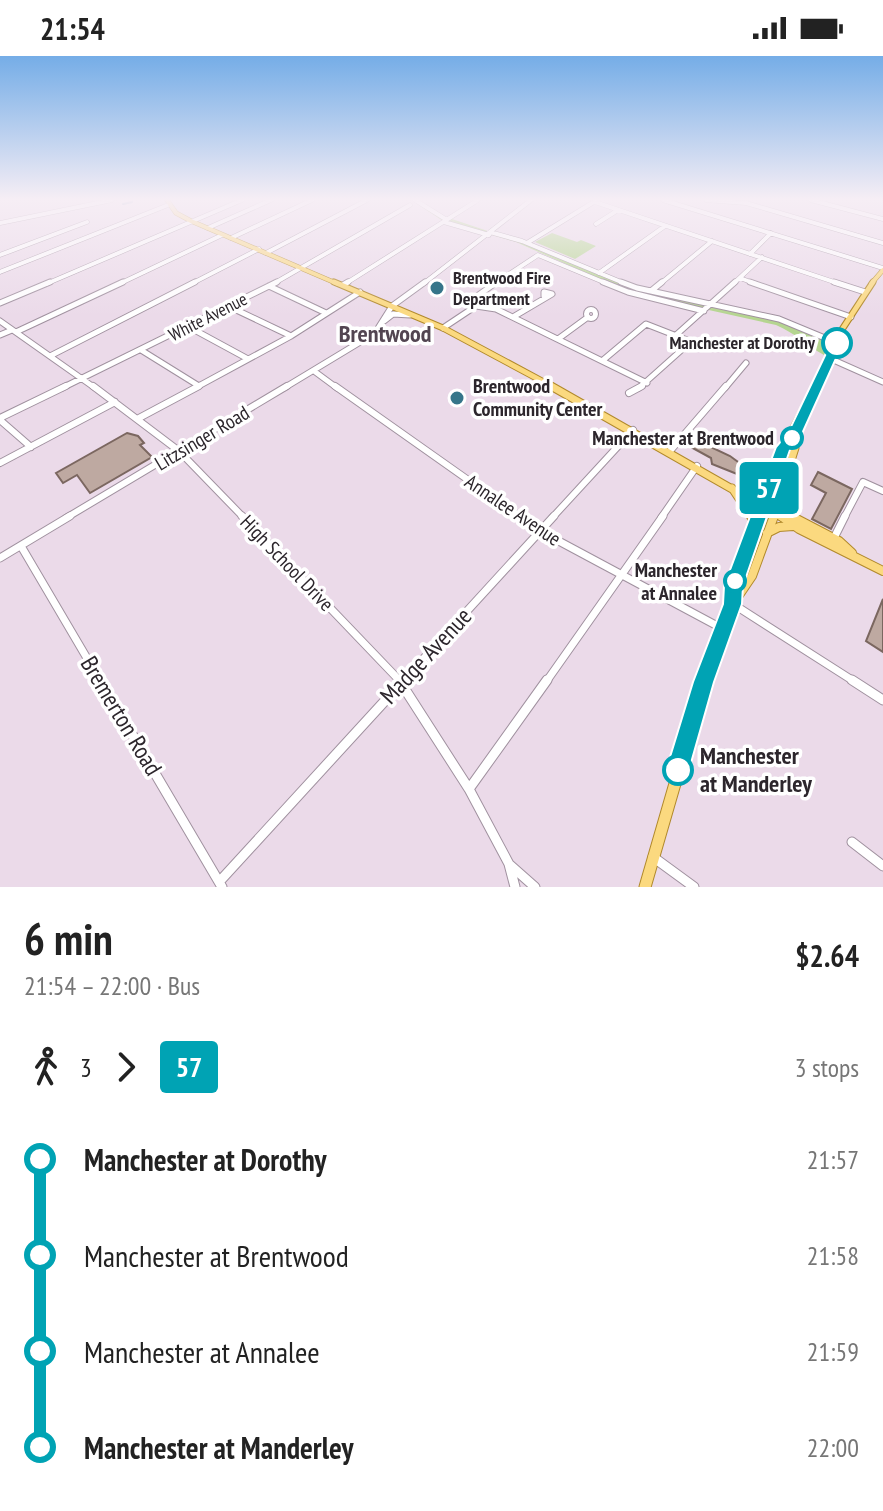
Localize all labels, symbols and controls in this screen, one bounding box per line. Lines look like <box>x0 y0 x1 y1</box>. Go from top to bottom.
text: 21:54 <box>40 9 105 48</box>
place label: Brentwood Fire Department <box>453 266 551 310</box>
marker: Brentwood Fire Department <box>428 279 446 297</box>
street label: White Avenue <box>165 287 251 346</box>
district label: Brentwood <box>339 318 431 349</box>
marker: Manchester at Dorothy <box>822 328 852 358</box>
place label: Manchester at Dorothy <box>669 331 816 354</box>
place label: Brentwood Community Center <box>473 373 603 422</box>
marker: Brentwood Community Center <box>448 389 466 407</box>
street label: Litzsinger Road <box>150 400 254 476</box>
place label: Manchester at Brentwood <box>592 425 774 451</box>
marker: Manchester at Brentwood <box>781 427 803 449</box>
line badge: 57 <box>733 462 805 514</box>
street label: Annalee Avenue <box>460 468 566 552</box>
text: 57 <box>756 469 782 506</box>
street label: High School Drive <box>235 509 339 617</box>
place label: Manchester at Annalee <box>635 557 717 606</box>
marker: Manchester at Annalee <box>724 570 746 592</box>
street label: Madge Avenue <box>373 601 478 710</box>
street label: Bremerton Road <box>74 650 169 781</box>
place label: Manchester at Manderley <box>700 740 812 799</box>
marker: Manchester at Manderley <box>663 755 693 785</box>
text: 6 min <box>24 910 113 967</box>
text: $2.64 <box>795 936 859 975</box>
text: 21:54 – 22:00 · Bus <box>24 969 200 1002</box>
icon: walk <box>24 1045 68 1089</box>
icon: forward <box>104 1045 148 1089</box>
text: 57 <box>176 1048 202 1085</box>
text: 3 <box>80 1051 92 1084</box>
text: 3 stops <box>795 1051 859 1084</box>
text: Manchester at Dorothy <box>84 1140 327 1179</box>
text: 21:57 <box>807 1143 859 1176</box>
text: Manchester at Brentwood <box>84 1236 349 1275</box>
text: 21:58 <box>807 1239 859 1272</box>
text: Manchester at Annalee <box>84 1332 320 1371</box>
text: 21:59 <box>807 1335 859 1368</box>
text: Manchester at Manderley <box>84 1428 353 1467</box>
text: 22:00 <box>807 1431 859 1464</box>

